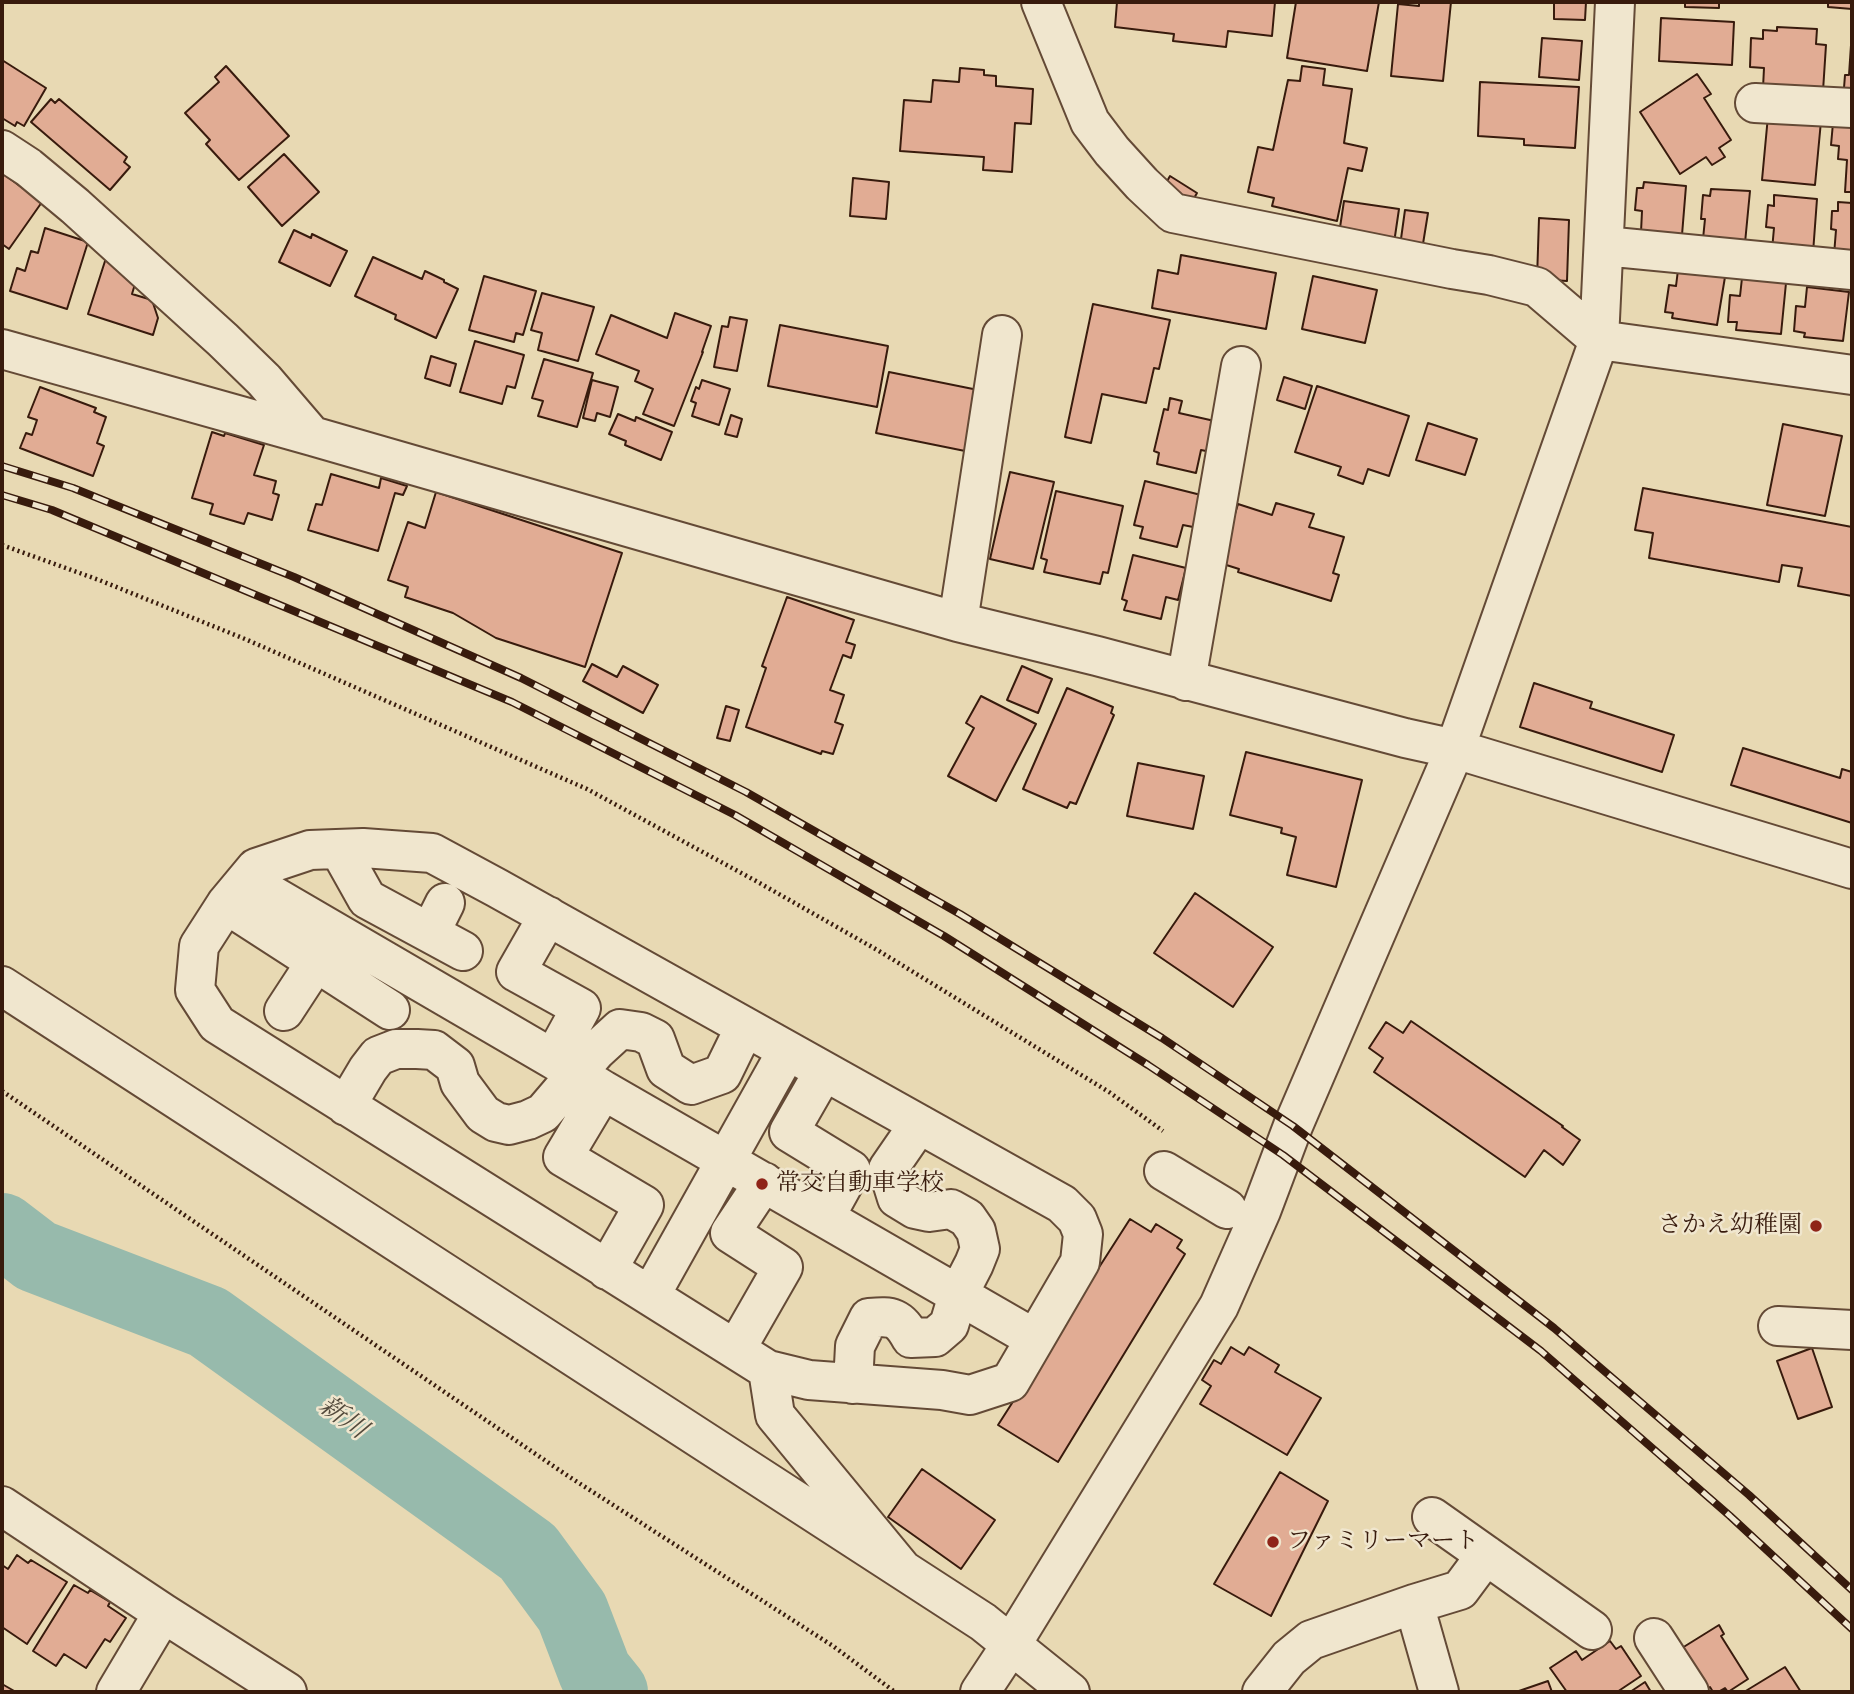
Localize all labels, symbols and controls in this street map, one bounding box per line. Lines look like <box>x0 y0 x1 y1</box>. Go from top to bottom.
place label: 常交自動車学校 <box>776 1170 944 1198</box>
marker: 常交自動車学校 <box>754 1176 770 1192</box>
place label: さかえ幼稚園 <box>1658 1212 1802 1240</box>
marker: さかえ幼稚園 <box>1808 1218 1824 1234</box>
water label: 新川 <box>312 1391 372 1447</box>
place label: ファミリーマート <box>1287 1528 1479 1556</box>
marker: ファミリーマート <box>1265 1534 1281 1550</box>

